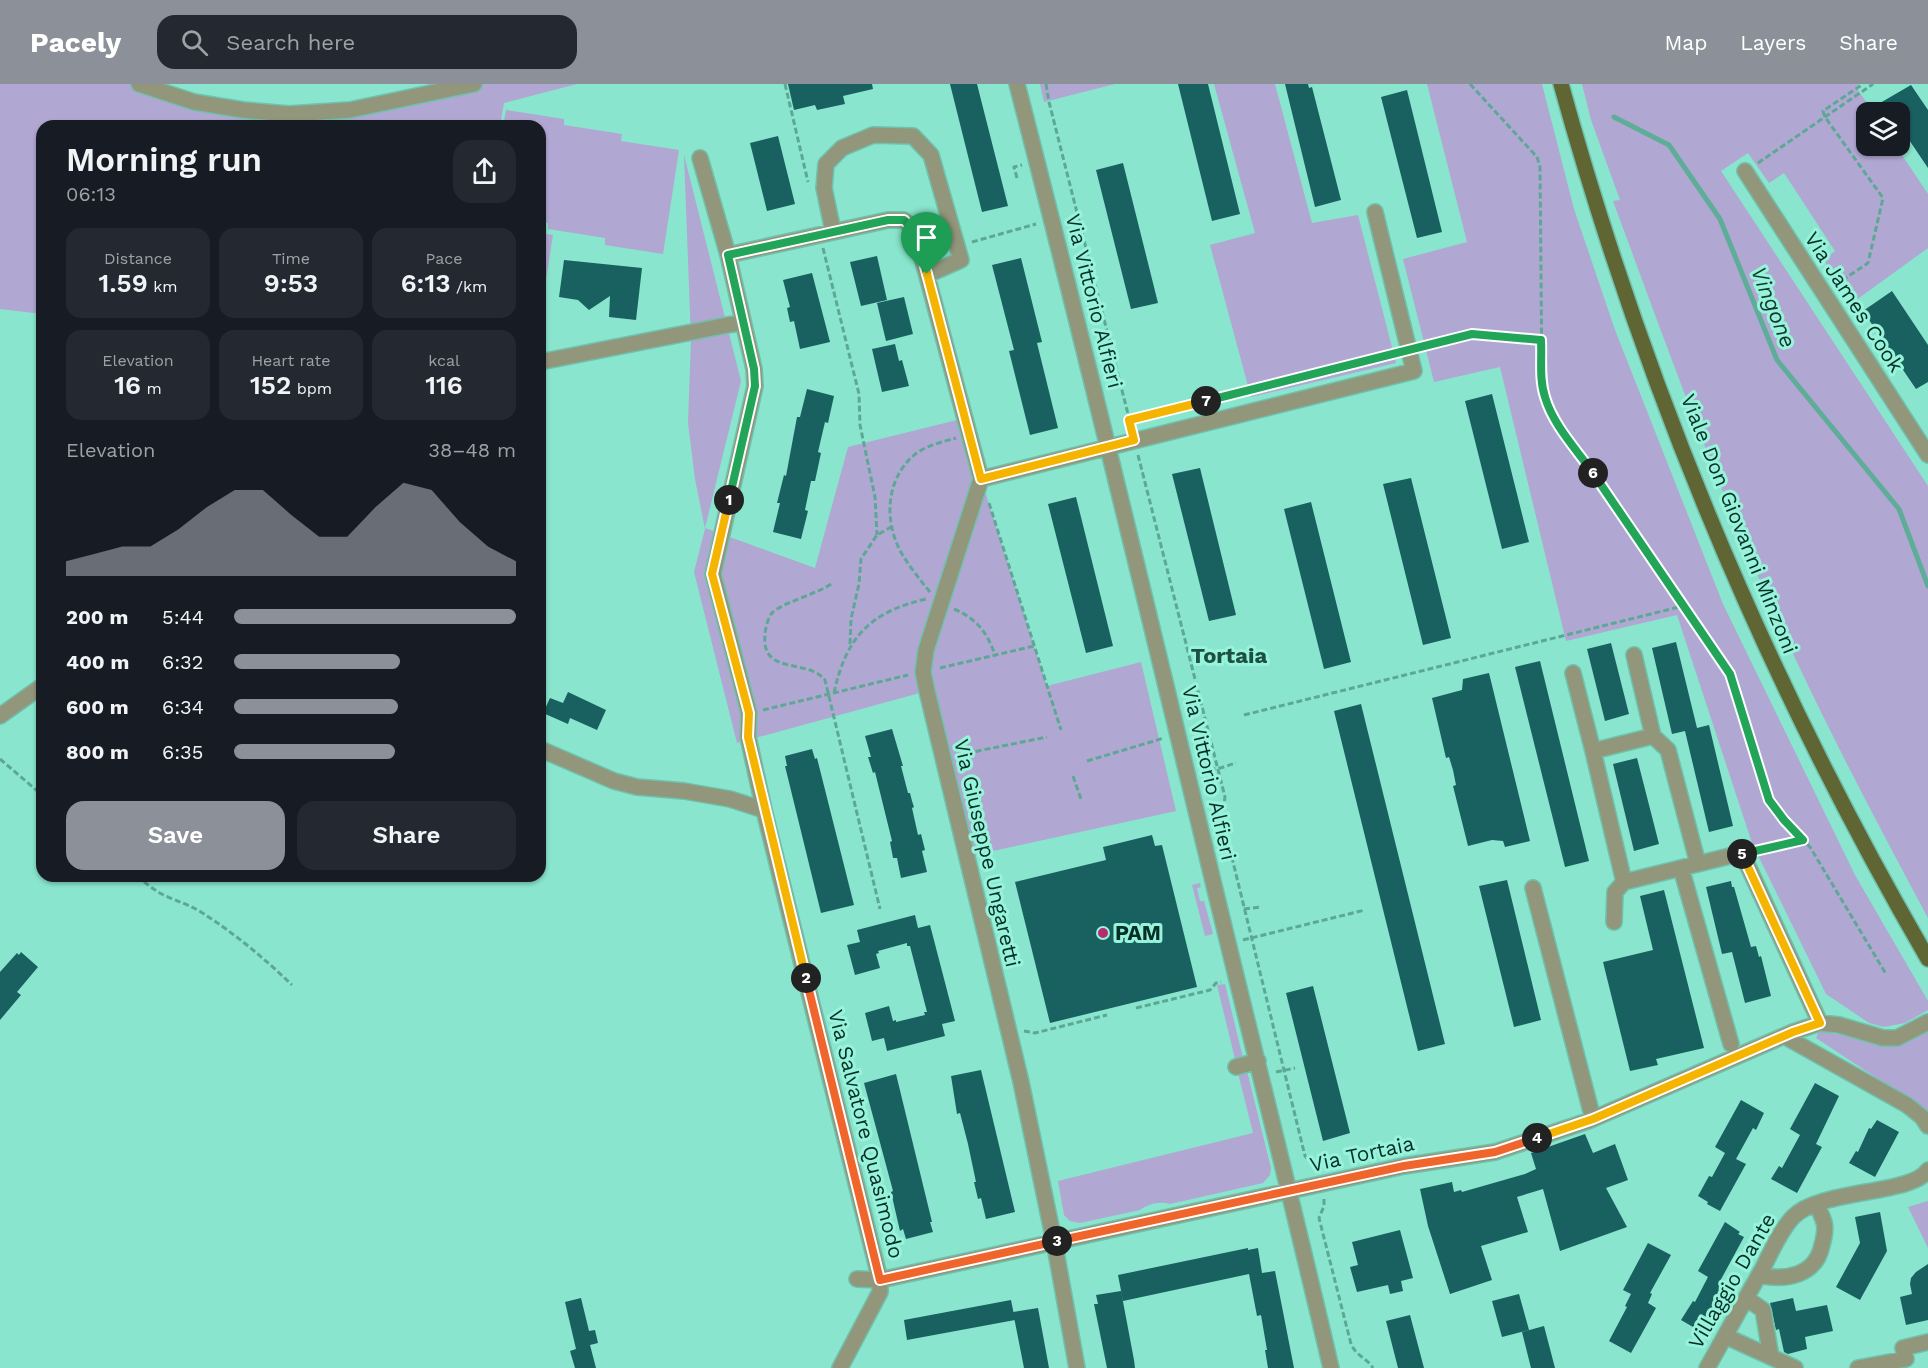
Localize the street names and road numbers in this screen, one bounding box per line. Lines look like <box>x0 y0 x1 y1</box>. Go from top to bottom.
street label: Via Vittorio Alfieri <box>1061 211 1128 391</box>
street label: Via James Cook <box>1800 227 1909 377</box>
street label: Viale Don Giovanni Minzoni <box>1676 390 1803 657</box>
street label: Via Vittorio Alfieri <box>1177 683 1242 863</box>
street label: Via Giuseppe Ungaretti <box>949 737 1026 969</box>
street label: Via Salvatore Quasimodo <box>823 1007 910 1261</box>
street label: Via Tortaia <box>1307 1130 1417 1177</box>
street label: Villaggio Dante <box>1683 1208 1780 1353</box>

